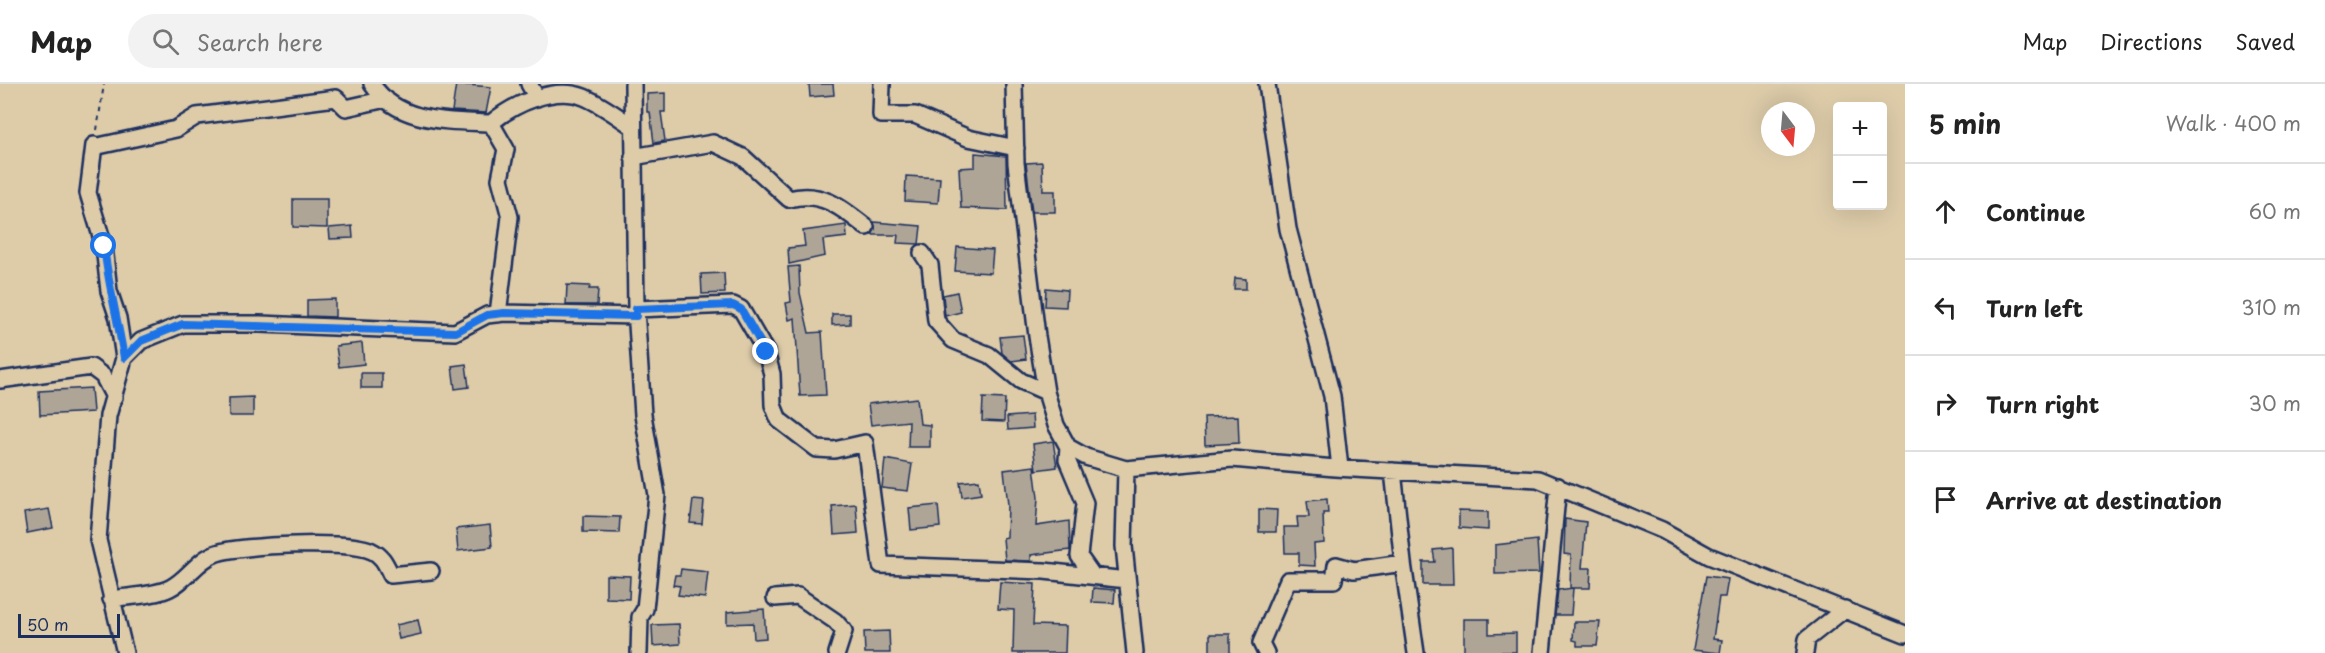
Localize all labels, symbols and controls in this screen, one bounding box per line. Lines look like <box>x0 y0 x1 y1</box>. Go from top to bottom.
search box <box>128 14 548 68</box>
text: Map <box>30 20 92 63</box>
icon: search <box>149 25 182 58</box>
text: Search here <box>197 25 323 58</box>
text: Map <box>2022 25 2067 57</box>
text: Directions <box>2100 25 2202 57</box>
text: Saved <box>2235 25 2295 57</box>
north arrow <box>1761 102 1815 156</box>
map controls <box>1833 102 1887 210</box>
button: + <box>1833 102 1887 156</box>
text: 5 min <box>1929 104 2001 143</box>
text: Walk · 400 m <box>2166 108 2301 138</box>
button: − <box>1833 156 1887 210</box>
icon: ahead <box>1929 195 1962 228</box>
text: Continue <box>1986 195 2085 228</box>
text: 60 m <box>2249 196 2301 226</box>
route start <box>90 232 116 258</box>
icon: left <box>1929 291 1962 324</box>
text: Turn left <box>1986 291 2083 324</box>
text: 310 m <box>2241 292 2301 322</box>
route end <box>752 338 778 364</box>
icon: right <box>1929 387 1962 420</box>
text: Turn right <box>1986 387 2099 420</box>
text: 30 m <box>2248 388 2301 418</box>
icon: arrive <box>1929 483 1962 516</box>
text: Arrive at destination <box>1986 483 2222 516</box>
scale bar <box>18 611 120 638</box>
text: 50 m <box>27 612 68 636</box>

